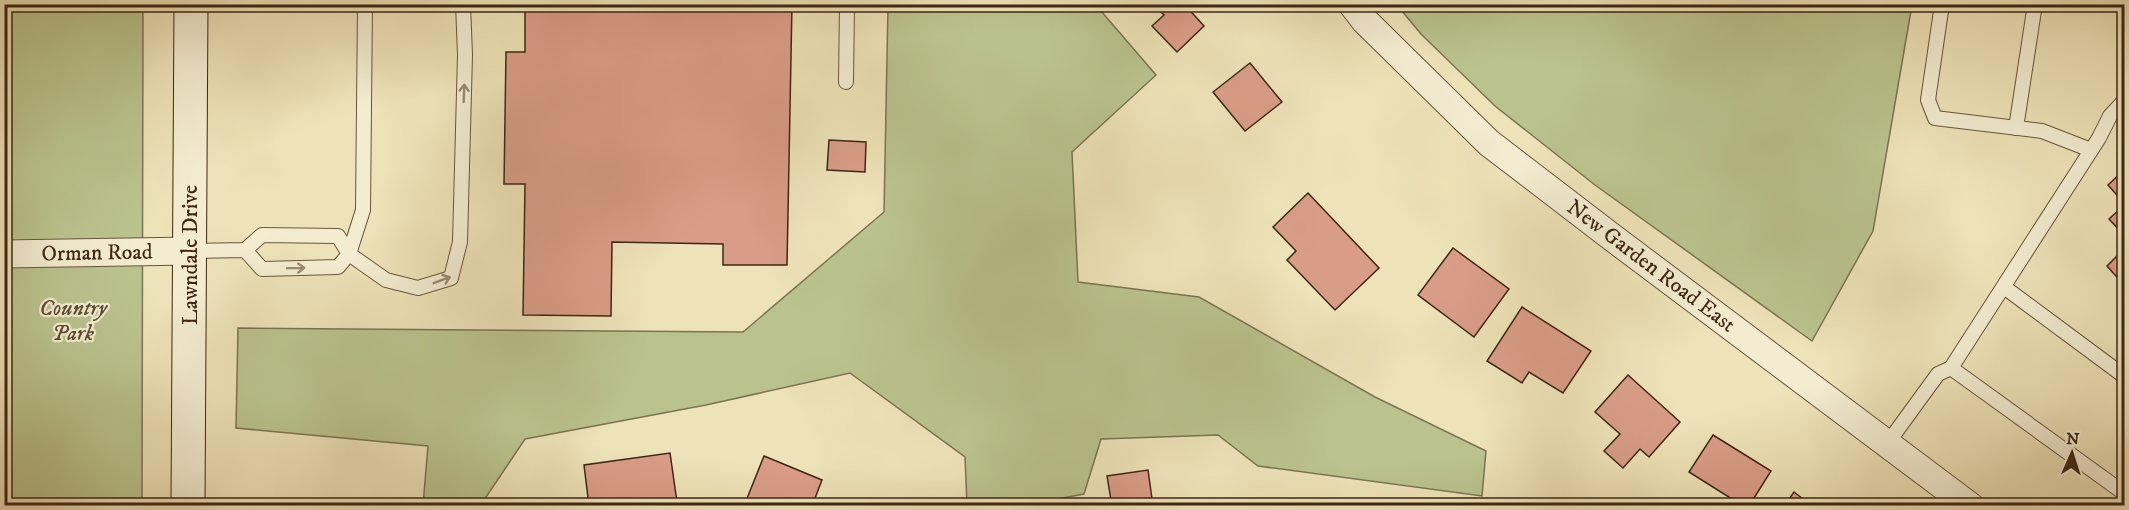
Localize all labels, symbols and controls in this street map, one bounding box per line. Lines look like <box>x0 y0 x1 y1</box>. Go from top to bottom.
one-way arrow <box>458 84 470 104</box>
street label: Lawndale Drive <box>177 185 204 325</box>
street label: New Garden Road East <box>1561 194 1741 338</box>
street label: Orman Road <box>41 239 153 267</box>
one-way arrow <box>285 262 305 274</box>
one-way arrow <box>432 274 450 285</box>
park label: Country Park <box>39 295 108 347</box>
north arrow <box>2042 423 2102 483</box>
text: N <box>2066 429 2080 449</box>

